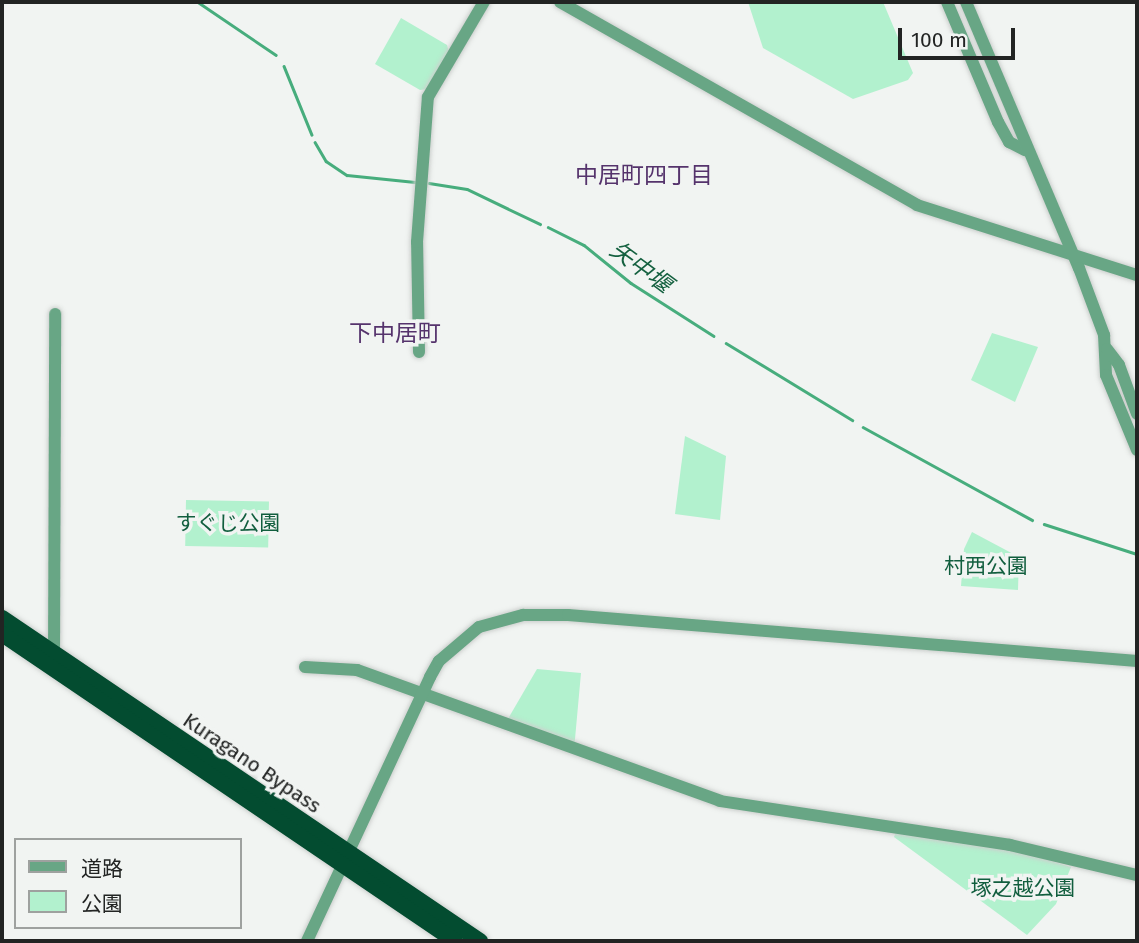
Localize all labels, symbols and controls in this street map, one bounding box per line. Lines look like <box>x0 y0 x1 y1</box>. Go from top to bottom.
scale bar <box>901 14 1018 58</box>
text: 100 m <box>911 27 967 53</box>
district label: 中居町四丁目 <box>575 161 713 189</box>
water label: 矢中堰 <box>605 236 677 298</box>
district label: 下中居町 <box>349 319 441 347</box>
park label: すぐじ公園 <box>176 510 280 536</box>
park label: 村西公園 <box>944 553 1028 579</box>
street label: Kuragano Bypass <box>178 708 326 818</box>
legend <box>14 838 242 929</box>
text: 道路 <box>81 856 123 882</box>
park label: 塚之越公園 <box>971 875 1075 901</box>
text: 公園 <box>81 891 123 917</box>

